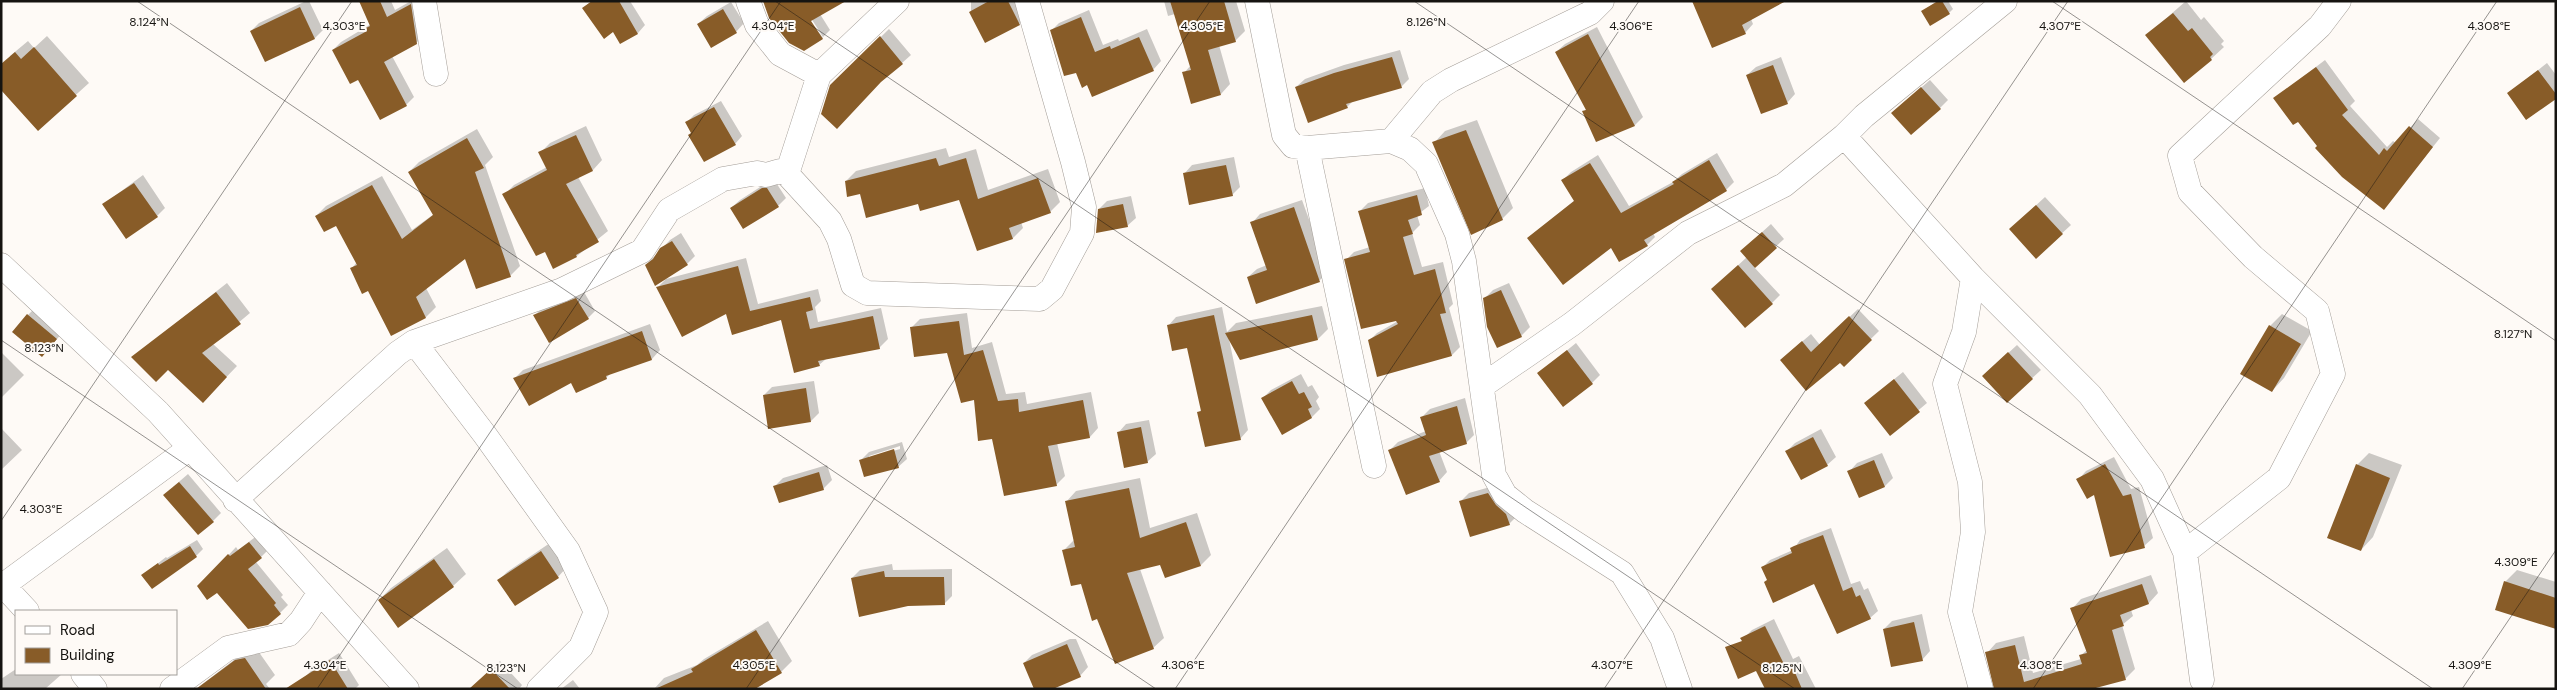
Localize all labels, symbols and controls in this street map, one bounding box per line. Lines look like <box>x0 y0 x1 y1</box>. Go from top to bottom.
text: 8.124°N <box>129 14 169 30</box>
text: 8.126°N <box>1406 14 1446 30</box>
text: 4.303°E <box>323 18 366 34</box>
text: 4.304°E <box>751 18 795 34</box>
text: 4.305°E <box>1180 18 1224 34</box>
text: 4.306°E <box>1609 18 1653 34</box>
text: 4.307°E <box>2039 18 2081 34</box>
text: 4.308°E <box>2467 18 2511 34</box>
text: 8.127°N <box>2494 326 2532 342</box>
text: 8.123°N <box>24 340 64 356</box>
text: 4.303°E <box>20 501 63 517</box>
text: 4.309°E <box>2494 554 2538 570</box>
legend <box>15 610 178 675</box>
text: Road <box>60 620 95 640</box>
text: Building <box>60 645 115 665</box>
text: 4.304°E <box>303 657 347 673</box>
text: 4.305°E <box>732 657 776 673</box>
text: 4.306°E <box>1161 657 1205 673</box>
text: 4.307°E <box>1591 657 1633 673</box>
text: 4.308°E <box>2019 657 2063 673</box>
text: 4.309°E <box>2448 657 2492 673</box>
text: 8.123°N <box>486 660 526 676</box>
text: 8.125°N <box>1762 660 1802 676</box>

